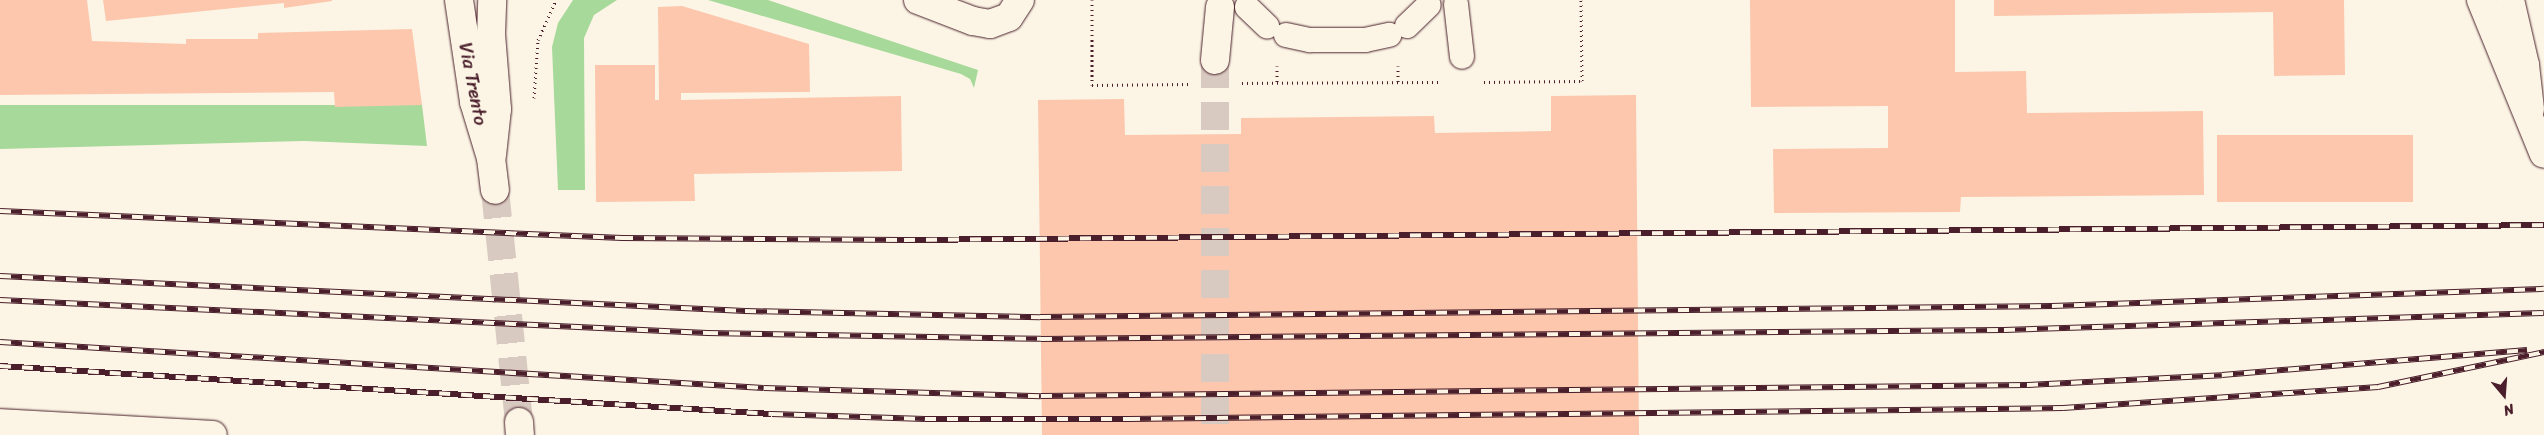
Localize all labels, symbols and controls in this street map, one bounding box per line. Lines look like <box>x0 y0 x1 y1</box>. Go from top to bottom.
street label: Via Trento <box>454 40 492 128</box>
north arrow <box>2479 370 2529 420</box>
text: N <box>2500 396 2517 423</box>

